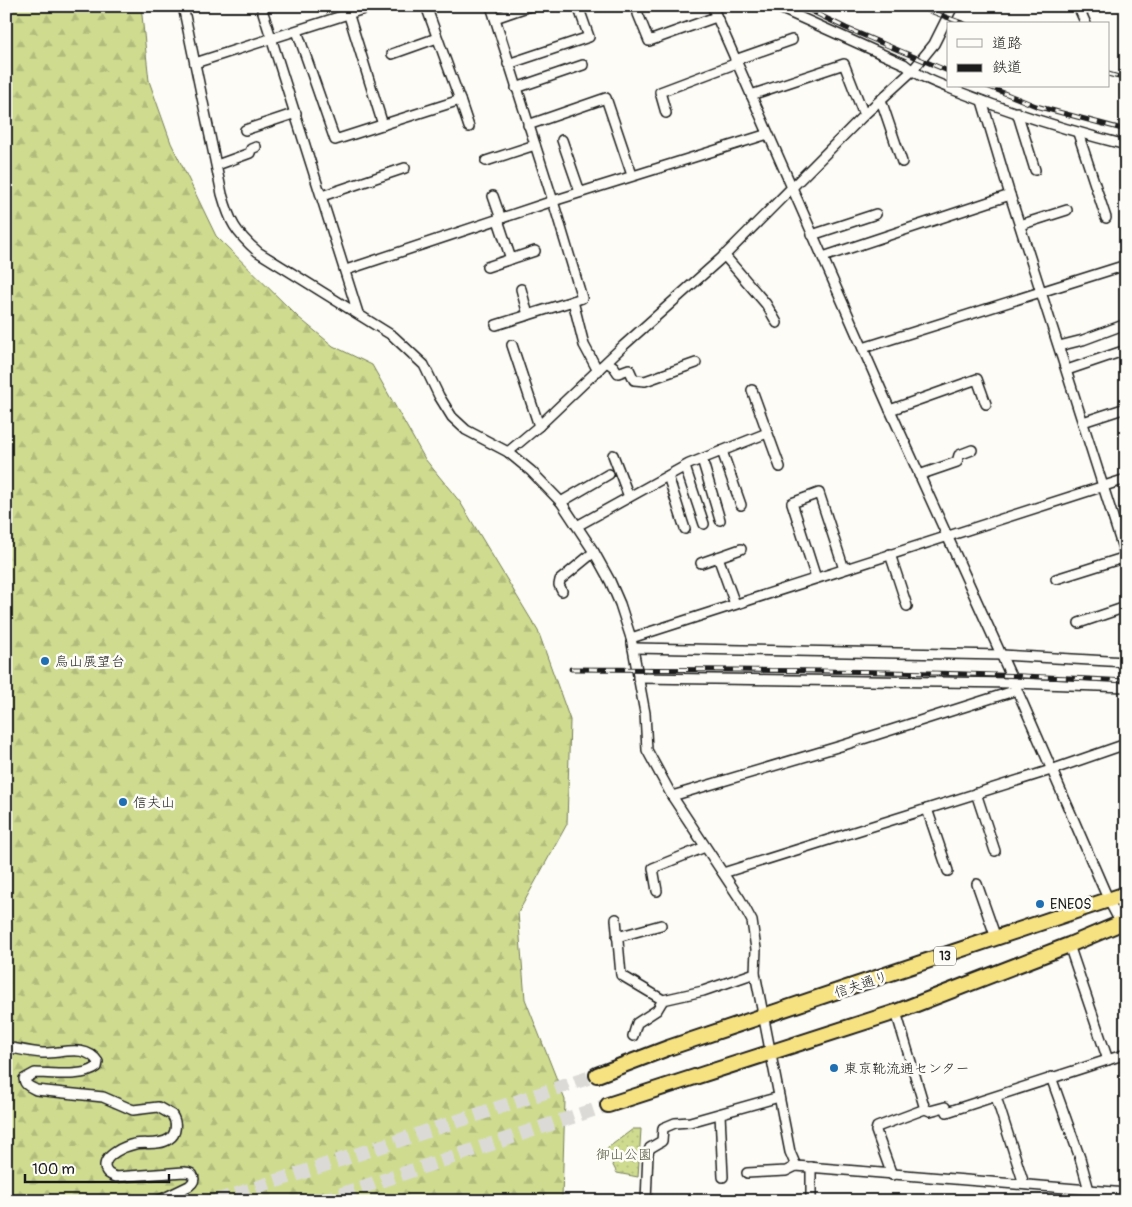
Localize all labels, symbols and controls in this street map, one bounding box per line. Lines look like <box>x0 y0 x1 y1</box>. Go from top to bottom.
legend <box>947 22 1110 88</box>
text: 道路 <box>992 34 1022 53</box>
text: 鉄道 <box>992 58 1022 77</box>
place label: 烏山展望台 <box>55 653 125 670</box>
marker: 烏山展望台 <box>39 655 51 667</box>
place label: 信夫山 <box>133 794 175 811</box>
marker: 信夫山 <box>117 796 129 808</box>
place label: ENEOS <box>1050 896 1091 913</box>
marker: ENEOS <box>1034 898 1046 910</box>
road number: 13 <box>934 946 956 966</box>
street label: 信夫通り <box>832 968 890 1001</box>
place label: 東京靴流通センター <box>844 1060 969 1077</box>
marker: 東京靴流通センター <box>828 1062 840 1074</box>
park label: 御山公園 <box>596 1146 652 1163</box>
scale bar <box>25 1152 169 1184</box>
text: 100 m <box>32 1160 75 1179</box>

